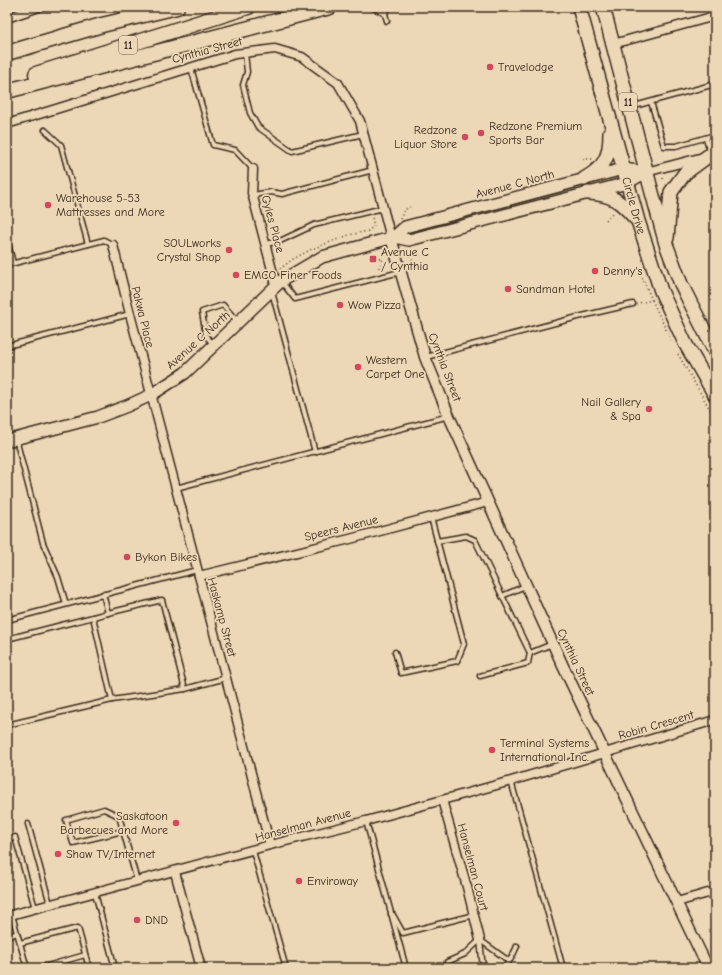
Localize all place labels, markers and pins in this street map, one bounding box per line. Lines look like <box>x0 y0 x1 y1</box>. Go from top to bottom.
place label: Travelodge <box>498 60 554 74</box>
marker: Travelodge <box>485 62 495 72</box>
place label: Redzone Premium Sports Bar <box>489 119 582 147</box>
place label: Redzone Liquor Store <box>394 123 457 151</box>
marker: Redzone Premium Sports Bar <box>476 128 486 138</box>
marker: Redzone Liquor Store <box>460 132 470 142</box>
place label: Warehouse 5-53 Mattresses and More <box>56 191 165 219</box>
marker: Warehouse 5-53 Mattresses and More <box>43 200 53 210</box>
place label: SOULworks Crystal Shop <box>157 236 221 264</box>
marker: SOULworks Crystal Shop <box>224 245 234 255</box>
place label: Avenue C / Cynthia <box>381 245 429 273</box>
marker: Avenue C / Cynthia <box>368 254 378 264</box>
place label: Denny's <box>603 264 643 278</box>
marker: Denny's <box>590 266 600 276</box>
place label: EMCO Finer Foods <box>244 268 342 282</box>
marker: EMCO Finer Foods <box>231 270 241 280</box>
place label: Sandman Hotel <box>516 282 595 296</box>
marker: Sandman Hotel <box>503 284 513 294</box>
place label: Wow Pizza <box>348 298 401 312</box>
marker: Wow Pizza <box>335 300 345 310</box>
place label: Western Carpet One <box>366 353 425 381</box>
marker: Western Carpet One <box>353 362 363 372</box>
place label: Nail Gallery & Spa <box>581 395 642 423</box>
marker: Nail Gallery & Spa <box>644 404 654 414</box>
place label: Bykon Bikes <box>135 550 197 564</box>
marker: Bykon Bikes <box>122 552 132 562</box>
place label: Terminal Systems International Inc. <box>500 736 589 764</box>
marker: Terminal Systems International Inc. <box>487 745 497 755</box>
place label: Saskatoon Barbecues and More <box>60 809 168 837</box>
marker: Saskatoon Barbecues and More <box>171 818 181 828</box>
place label: Shaw TV/Internet <box>66 847 155 861</box>
marker: Shaw TV/Internet <box>53 849 63 859</box>
place label: Enviroway <box>307 874 359 888</box>
marker: Enviroway <box>294 876 304 886</box>
place label: DND <box>145 913 168 927</box>
marker: DND <box>132 915 142 925</box>

